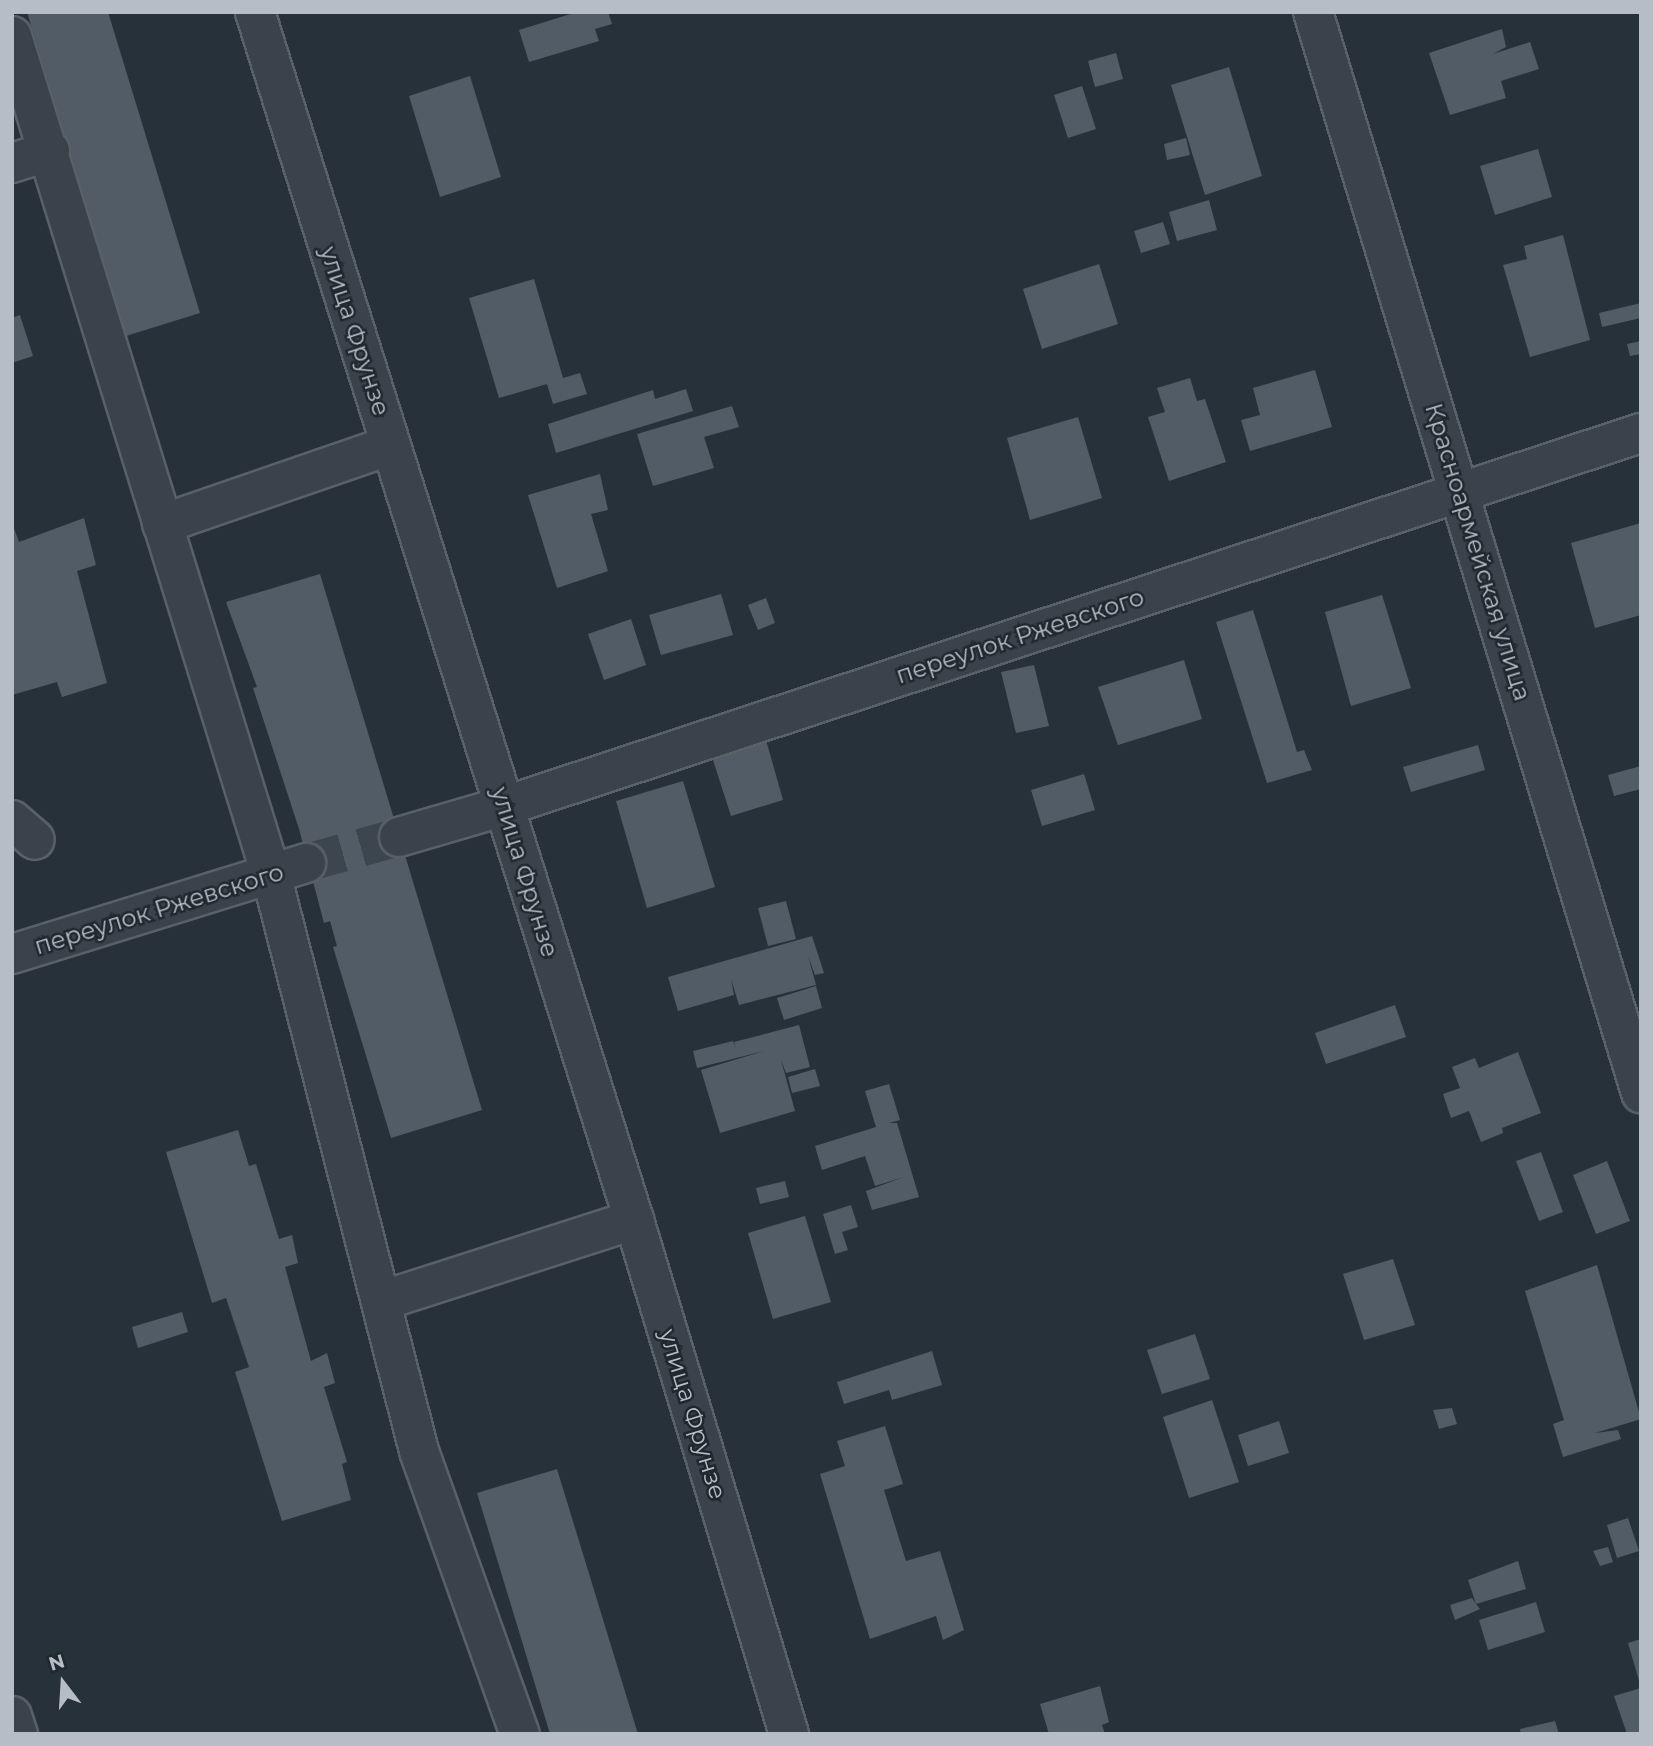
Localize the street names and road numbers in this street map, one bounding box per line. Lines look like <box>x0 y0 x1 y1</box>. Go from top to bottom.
street label: улица Фрунзе <box>314 243 396 419</box>
street label: Красноармейская улица <box>1419 400 1537 704</box>
street label: переулок Ржевского <box>892 582 1148 690</box>
street label: улица Фрунзе <box>485 783 565 961</box>
street label: переулок Ржевского <box>31 857 287 961</box>
street label: улица Фрунзе <box>653 1325 733 1503</box>

